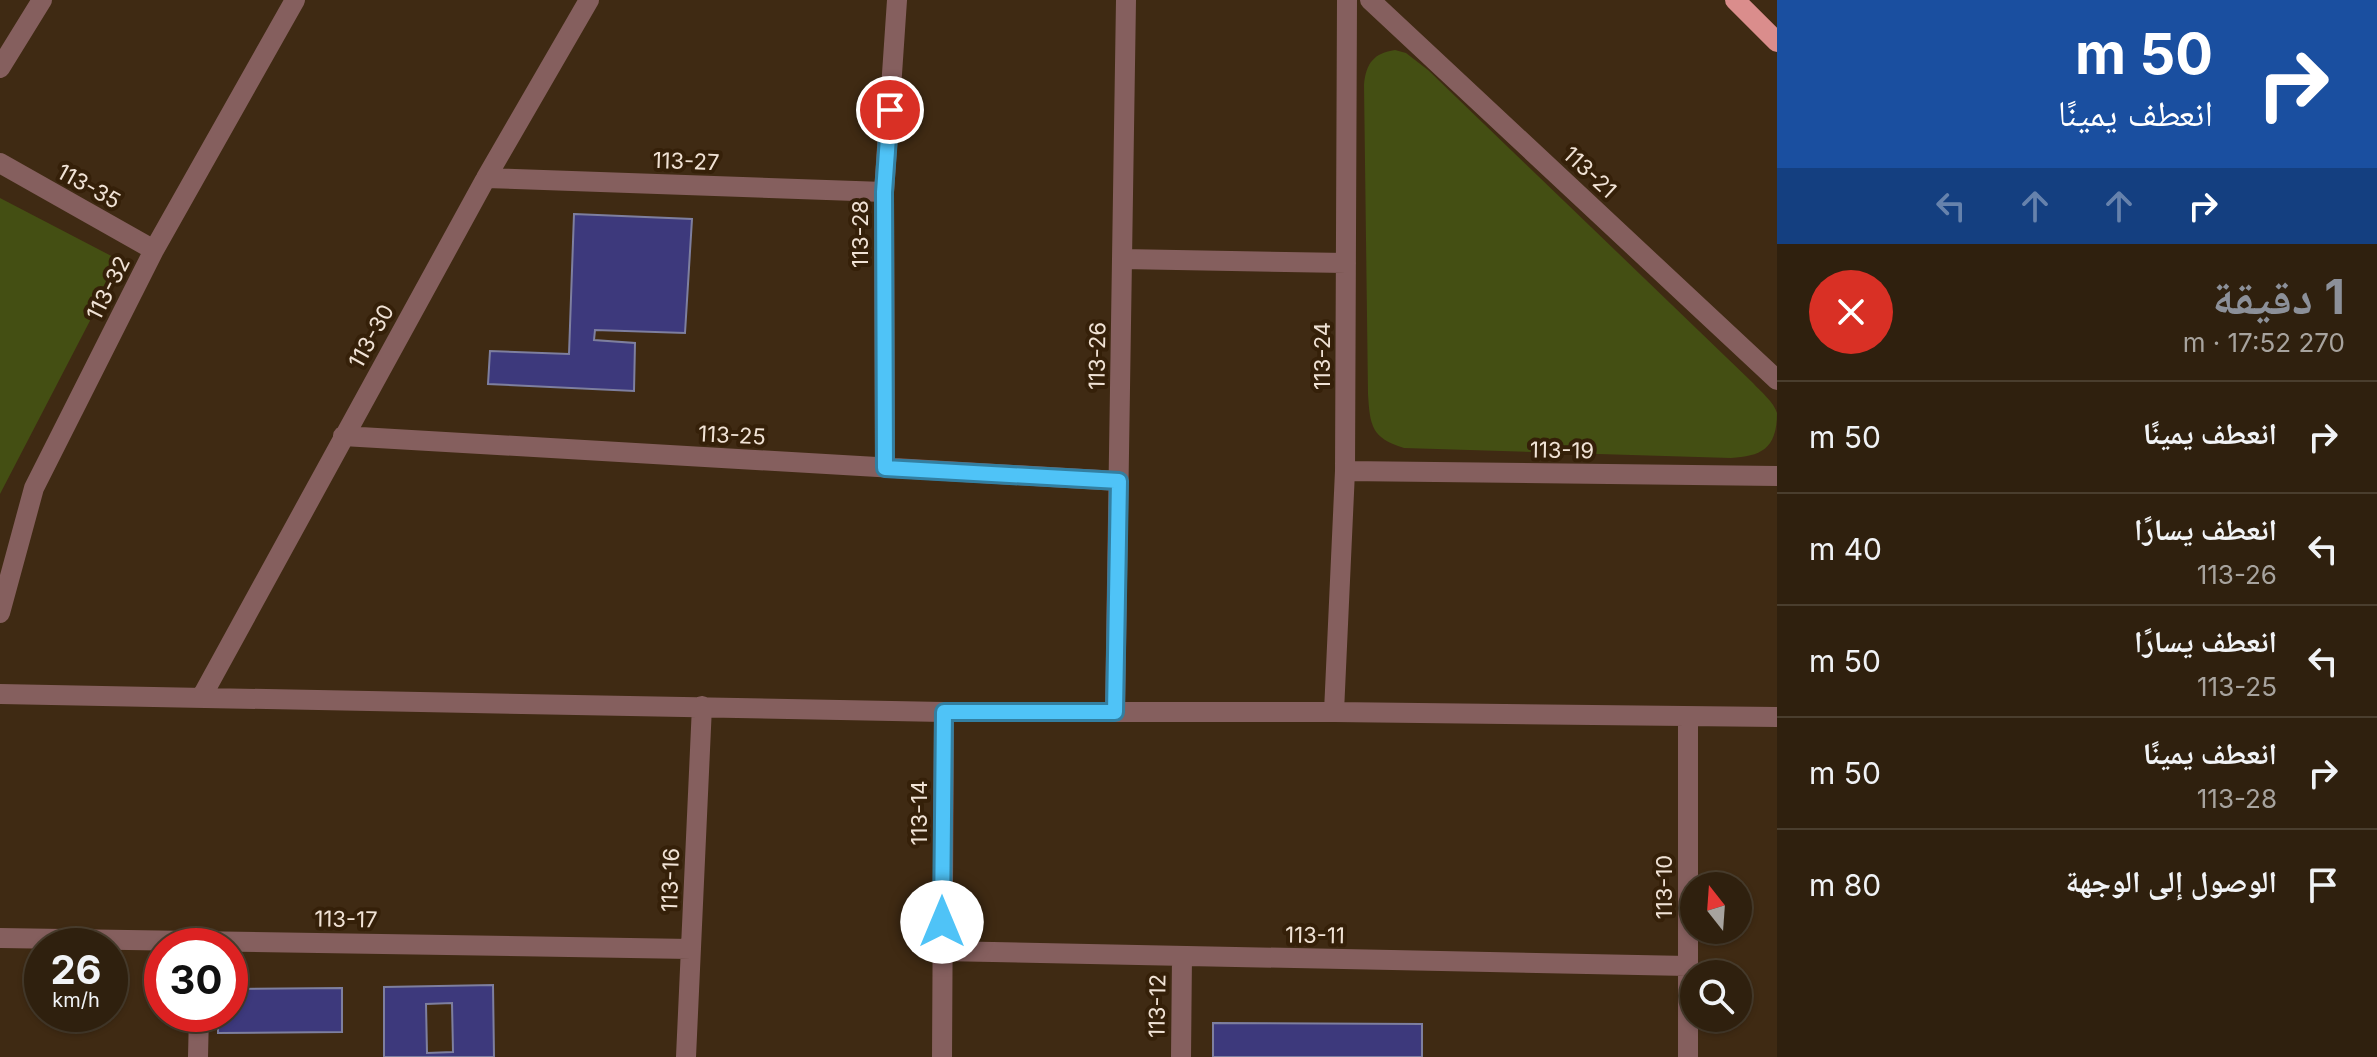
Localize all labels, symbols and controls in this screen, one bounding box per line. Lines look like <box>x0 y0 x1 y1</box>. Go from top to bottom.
text: 50 m <box>2075 20 2213 88</box>
icon: right <box>2241 32 2345 136</box>
pin <box>856 76 924 144</box>
icon: arrive <box>868 88 912 132</box>
text: انعطف يمينًا <box>2058 91 2213 135</box>
street label: 113-21 <box>1558 141 1622 203</box>
street label: 113-27 <box>652 147 720 175</box>
street label: 113-35 <box>53 158 125 214</box>
icon: left <box>1929 184 1973 228</box>
icon: ahead <box>2013 184 2057 228</box>
icon: ahead <box>2097 184 2141 228</box>
icon: right <box>2181 184 2225 228</box>
street label: 113-28 <box>847 200 873 268</box>
street label: 113-32 <box>81 252 135 324</box>
text: 1 دقيقة <box>2212 267 2345 326</box>
button: close <box>1809 270 1893 354</box>
street label: 113-30 <box>343 300 399 372</box>
street label: 113-26 <box>1083 322 1111 390</box>
street label: 113-24 <box>1309 322 1335 390</box>
text: 270 m · 17:52 <box>2183 327 2345 358</box>
text: انعطف يمينًا <box>2143 415 2277 451</box>
icon: right <box>2301 415 2345 459</box>
text: 50 m <box>1809 419 1881 455</box>
street label: 113-25 <box>698 420 766 450</box>
street label: 113-19 <box>1530 436 1594 464</box>
text: انعطف يسارًا <box>2134 511 2277 547</box>
icon: left <box>2301 527 2345 571</box>
text: 40 m <box>1809 531 1882 567</box>
text: 113-26 <box>2197 559 2277 590</box>
text: انعطف يسارًا <box>2134 623 2277 659</box>
icon: left <box>2301 639 2345 683</box>
text: 50 m <box>1809 643 1881 679</box>
text: 113-25 <box>2197 671 2277 702</box>
text: انعطف يمينًا <box>2143 735 2277 771</box>
icon: right <box>2301 751 2345 795</box>
text: 50 m <box>1809 755 1881 791</box>
street label: 113-14 <box>906 781 932 845</box>
text: 113-28 <box>2197 783 2277 814</box>
street label: 113-16 <box>656 847 684 913</box>
street label: 113-10 <box>1651 855 1677 919</box>
text: الوصول إلى الوجهة <box>2066 863 2277 899</box>
icon: arrive <box>2301 863 2345 907</box>
text: 80 m <box>1809 867 1881 903</box>
north arrow <box>1680 872 1752 944</box>
map controls <box>1680 872 1752 1032</box>
position arrow <box>900 880 984 964</box>
street label: 113-17 <box>314 905 378 933</box>
street label: 113-11 <box>1285 921 1345 949</box>
speed limit sign: 30 <box>144 928 248 1032</box>
text: 26 <box>50 945 102 994</box>
button: search <box>1680 960 1752 1032</box>
street label: 113-12 <box>1143 974 1171 1038</box>
text: km/h <box>52 988 100 1012</box>

